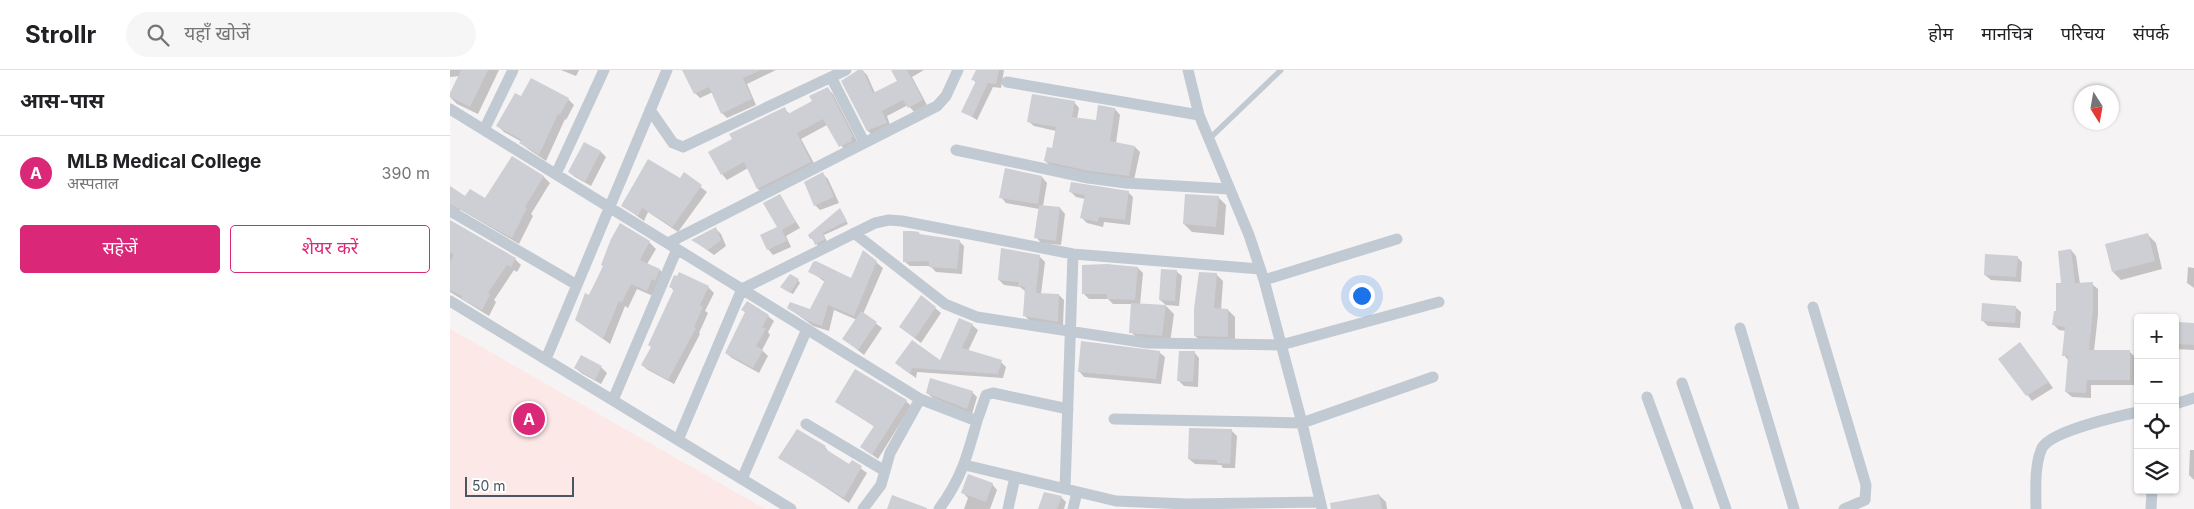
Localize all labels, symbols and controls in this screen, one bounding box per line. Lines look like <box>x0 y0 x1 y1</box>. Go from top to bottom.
search box <box>126 12 476 57</box>
text: Strollr <box>25 20 96 49</box>
icon: search <box>144 21 172 49</box>
text: यहाँ खोजें <box>184 22 250 45</box>
text: होम <box>1928 23 1953 44</box>
text: मानचित्र <box>1981 23 2033 44</box>
text: परिचय <box>2061 23 2105 44</box>
text: संपर्क <box>2133 23 2169 44</box>
north arrow <box>2074 85 2119 130</box>
text: आस-पास <box>20 88 104 113</box>
text: MLB Medical College <box>67 150 261 173</box>
text: A <box>30 163 42 183</box>
text: 390 m <box>382 163 430 183</box>
text: अस्पताल <box>67 173 119 193</box>
button: सहेजें <box>20 225 220 273</box>
button: शेयर करें <box>230 225 430 273</box>
your location <box>1349 283 1375 309</box>
map controls <box>2134 314 2179 494</box>
button: + <box>2134 314 2179 359</box>
button: − <box>2134 359 2179 404</box>
pin: A <box>513 400 545 438</box>
button: locate <box>2134 404 2179 449</box>
button: layers <box>2134 449 2179 494</box>
scale bar <box>465 474 574 497</box>
text: 50 m <box>472 477 506 494</box>

